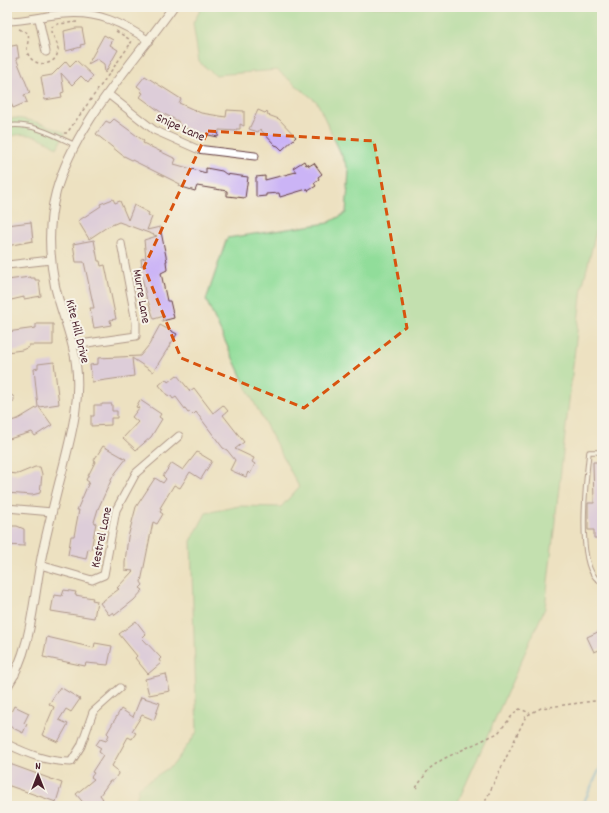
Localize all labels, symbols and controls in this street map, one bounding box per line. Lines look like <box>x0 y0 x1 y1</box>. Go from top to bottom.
street label: Snipe Lane <box>152 109 208 148</box>
street label: Murre Lane <box>126 268 155 325</box>
street label: Kite Hill Drive <box>59 298 94 366</box>
street label: Kestrel Lane <box>87 505 118 570</box>
north arrow <box>18 755 58 795</box>
text: N <box>35 759 41 775</box>

